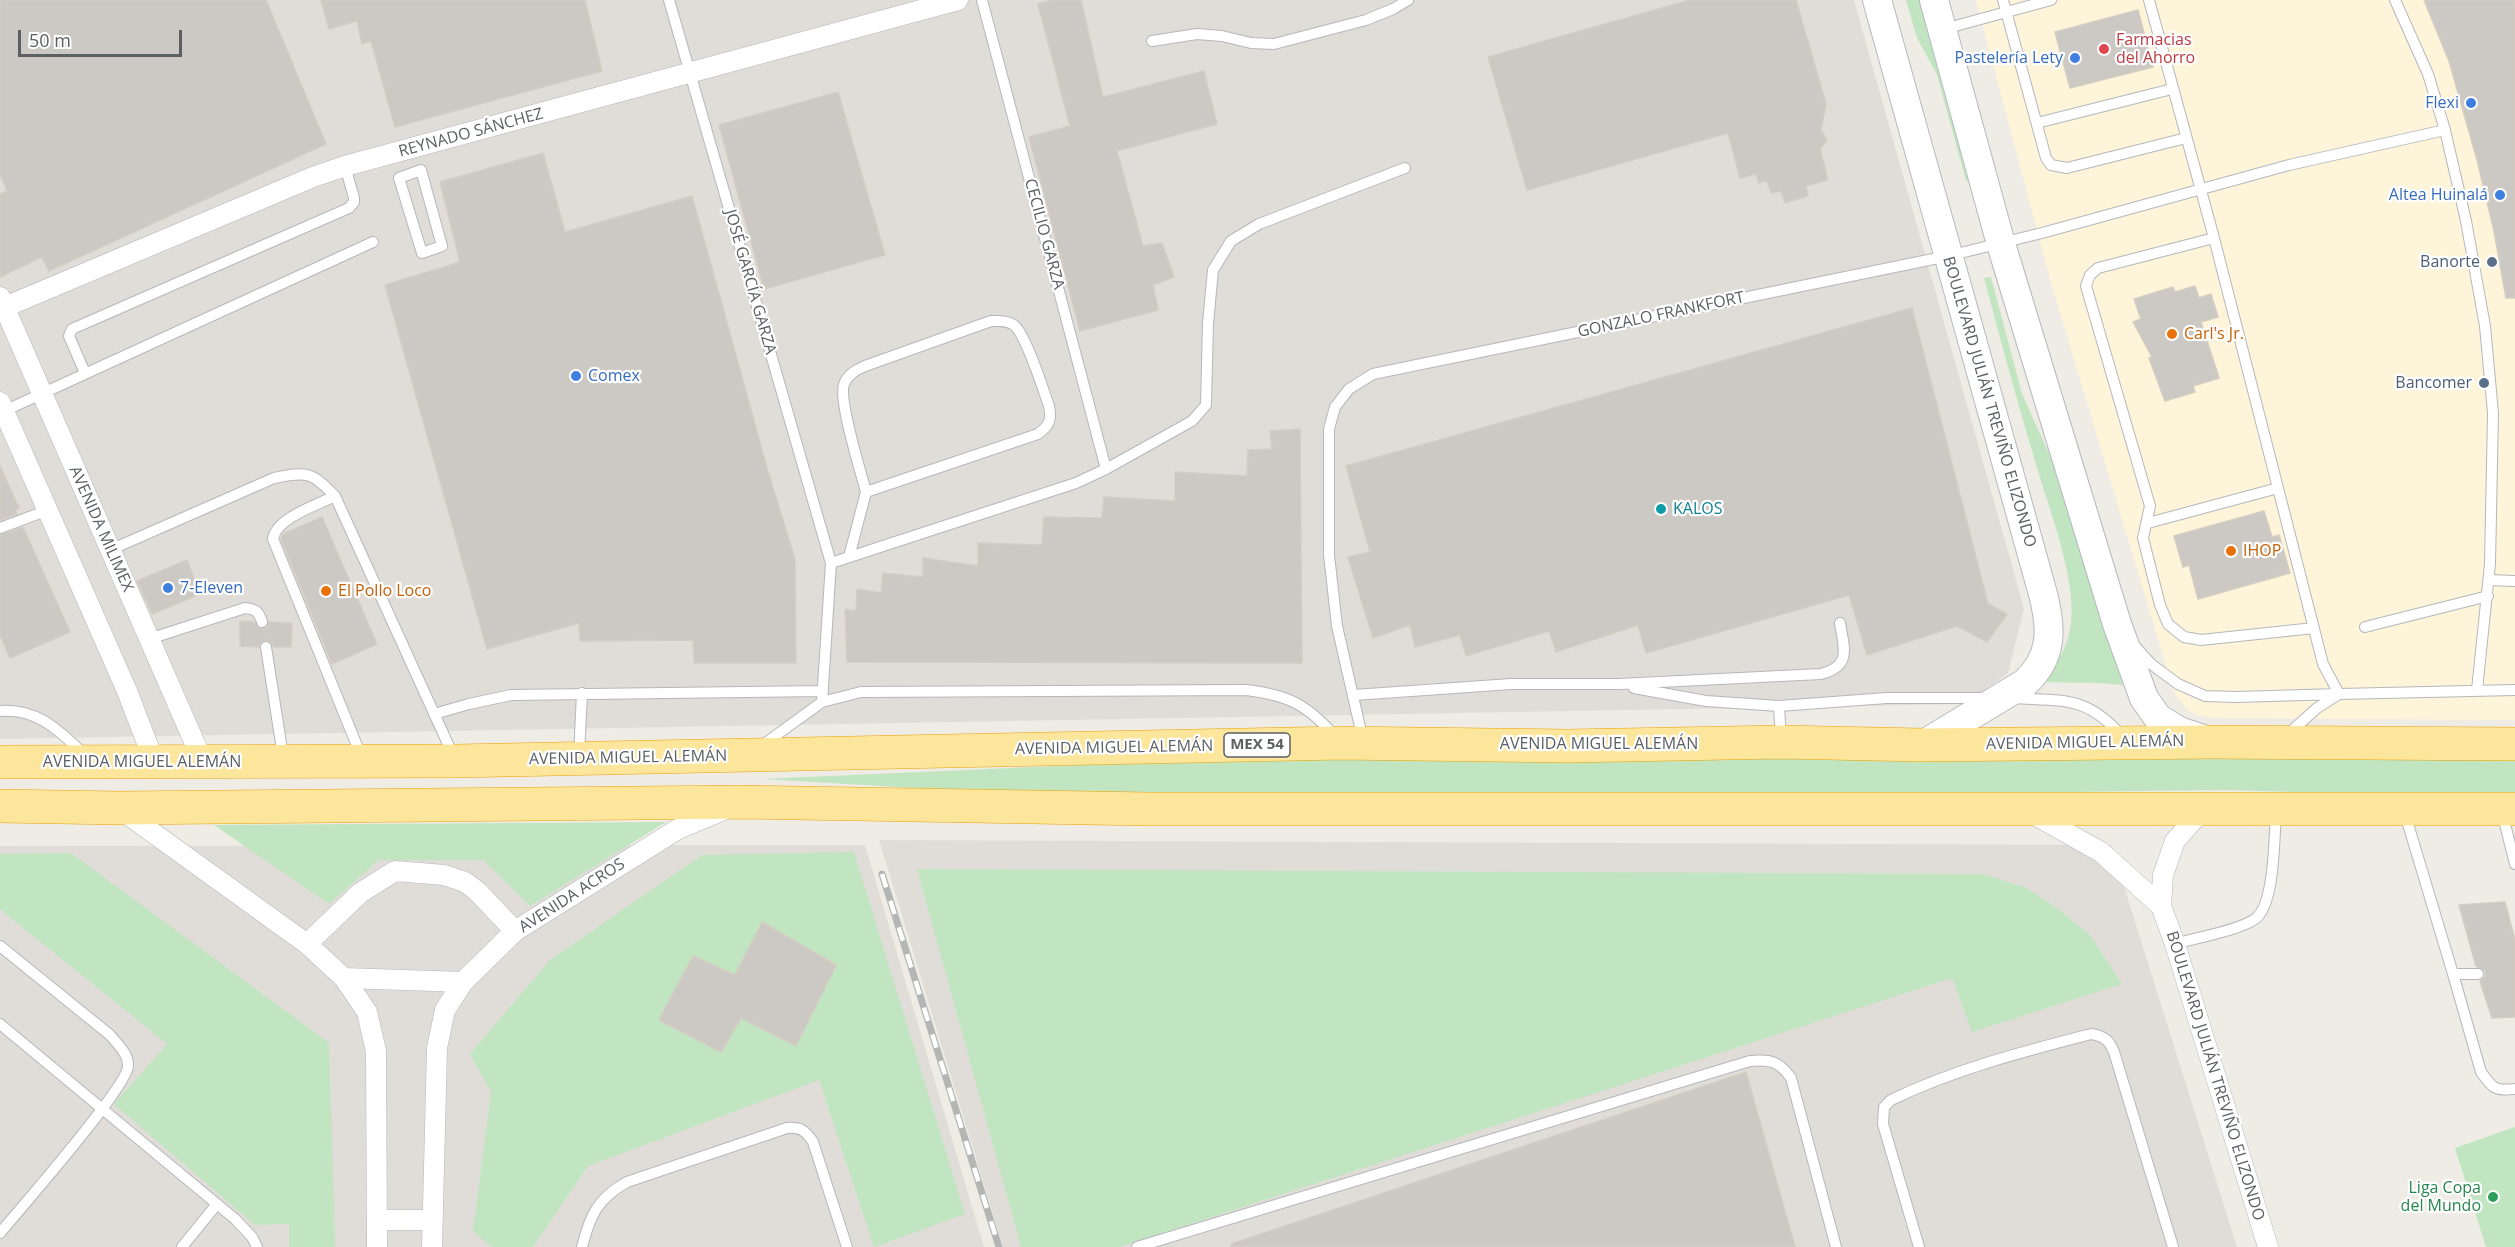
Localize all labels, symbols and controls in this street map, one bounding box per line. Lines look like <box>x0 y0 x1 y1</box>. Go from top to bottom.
scale bar <box>21 18 184 56</box>
text: 50 m <box>29 28 71 52</box>
place label: Farmacias del Ahorro <box>2116 30 2195 68</box>
marker: Farmacias del Ahorro <box>2097 42 2111 56</box>
place label: Pastelería Lety <box>1954 48 2063 68</box>
marker: Pastelería Lety <box>2068 51 2082 65</box>
place label: Flexi <box>2425 93 2459 113</box>
marker: Flexi <box>2464 96 2478 110</box>
street label: REYNADO SÁNCHEZ <box>397 104 545 162</box>
street label: CECILIO GARZA <box>1020 177 1068 291</box>
place label: Altea Huinalá <box>2389 185 2488 205</box>
marker: Altea Huinalá <box>2493 188 2507 202</box>
street label: JOSÉ GARCÍA GARZA <box>720 207 780 357</box>
place label: Banorte <box>2420 252 2480 272</box>
street label: BOULEVARD JULIÁN TREVIÑO ELIZONDO <box>1938 254 2040 550</box>
marker: Banorte <box>2485 255 2499 269</box>
street label: GONZALO FRANKFORT <box>1576 288 1746 342</box>
place label: Carl's Jr. <box>2184 324 2244 344</box>
marker: Carl's Jr. <box>2165 327 2179 341</box>
place label: Comex <box>588 366 640 386</box>
marker: Comex <box>569 369 583 383</box>
place label: Bancomer <box>2395 373 2472 393</box>
marker: Bancomer <box>2477 376 2491 390</box>
street label: AVENIDA MILIMEX <box>65 463 137 595</box>
place label: KALOS <box>1673 499 1722 519</box>
marker: KALOS <box>1654 502 1668 516</box>
place label: IHOP <box>2243 541 2281 561</box>
marker: IHOP <box>2224 544 2238 558</box>
place label: 7-Eleven <box>180 578 243 598</box>
marker: 7-Eleven <box>161 581 175 595</box>
place label: El Pollo Loco <box>338 581 431 601</box>
marker: El Pollo Loco <box>319 584 333 598</box>
street label: AVENIDA MIGUEL ALEMÁN <box>1986 732 2184 754</box>
road number: MEX 54 <box>1224 733 1290 757</box>
street label: AVENIDA MIGUEL ALEMÁN <box>1500 734 1698 754</box>
street label: AVENIDA MIGUEL ALEMÁN <box>1015 737 1213 759</box>
street label: AVENIDA MIGUEL ALEMÁN <box>529 747 727 769</box>
street label: AVENIDA MIGUEL ALEMÁN <box>43 752 241 772</box>
street label: AVENIDA ACROS <box>516 855 628 937</box>
street label: BOULEVARD JULIÁN TREVIÑO ELIZONDO <box>2162 929 2268 1223</box>
place label: Liga Copa del Mundo <box>2401 1178 2481 1216</box>
marker: Liga Copa del Mundo <box>2486 1190 2500 1204</box>

